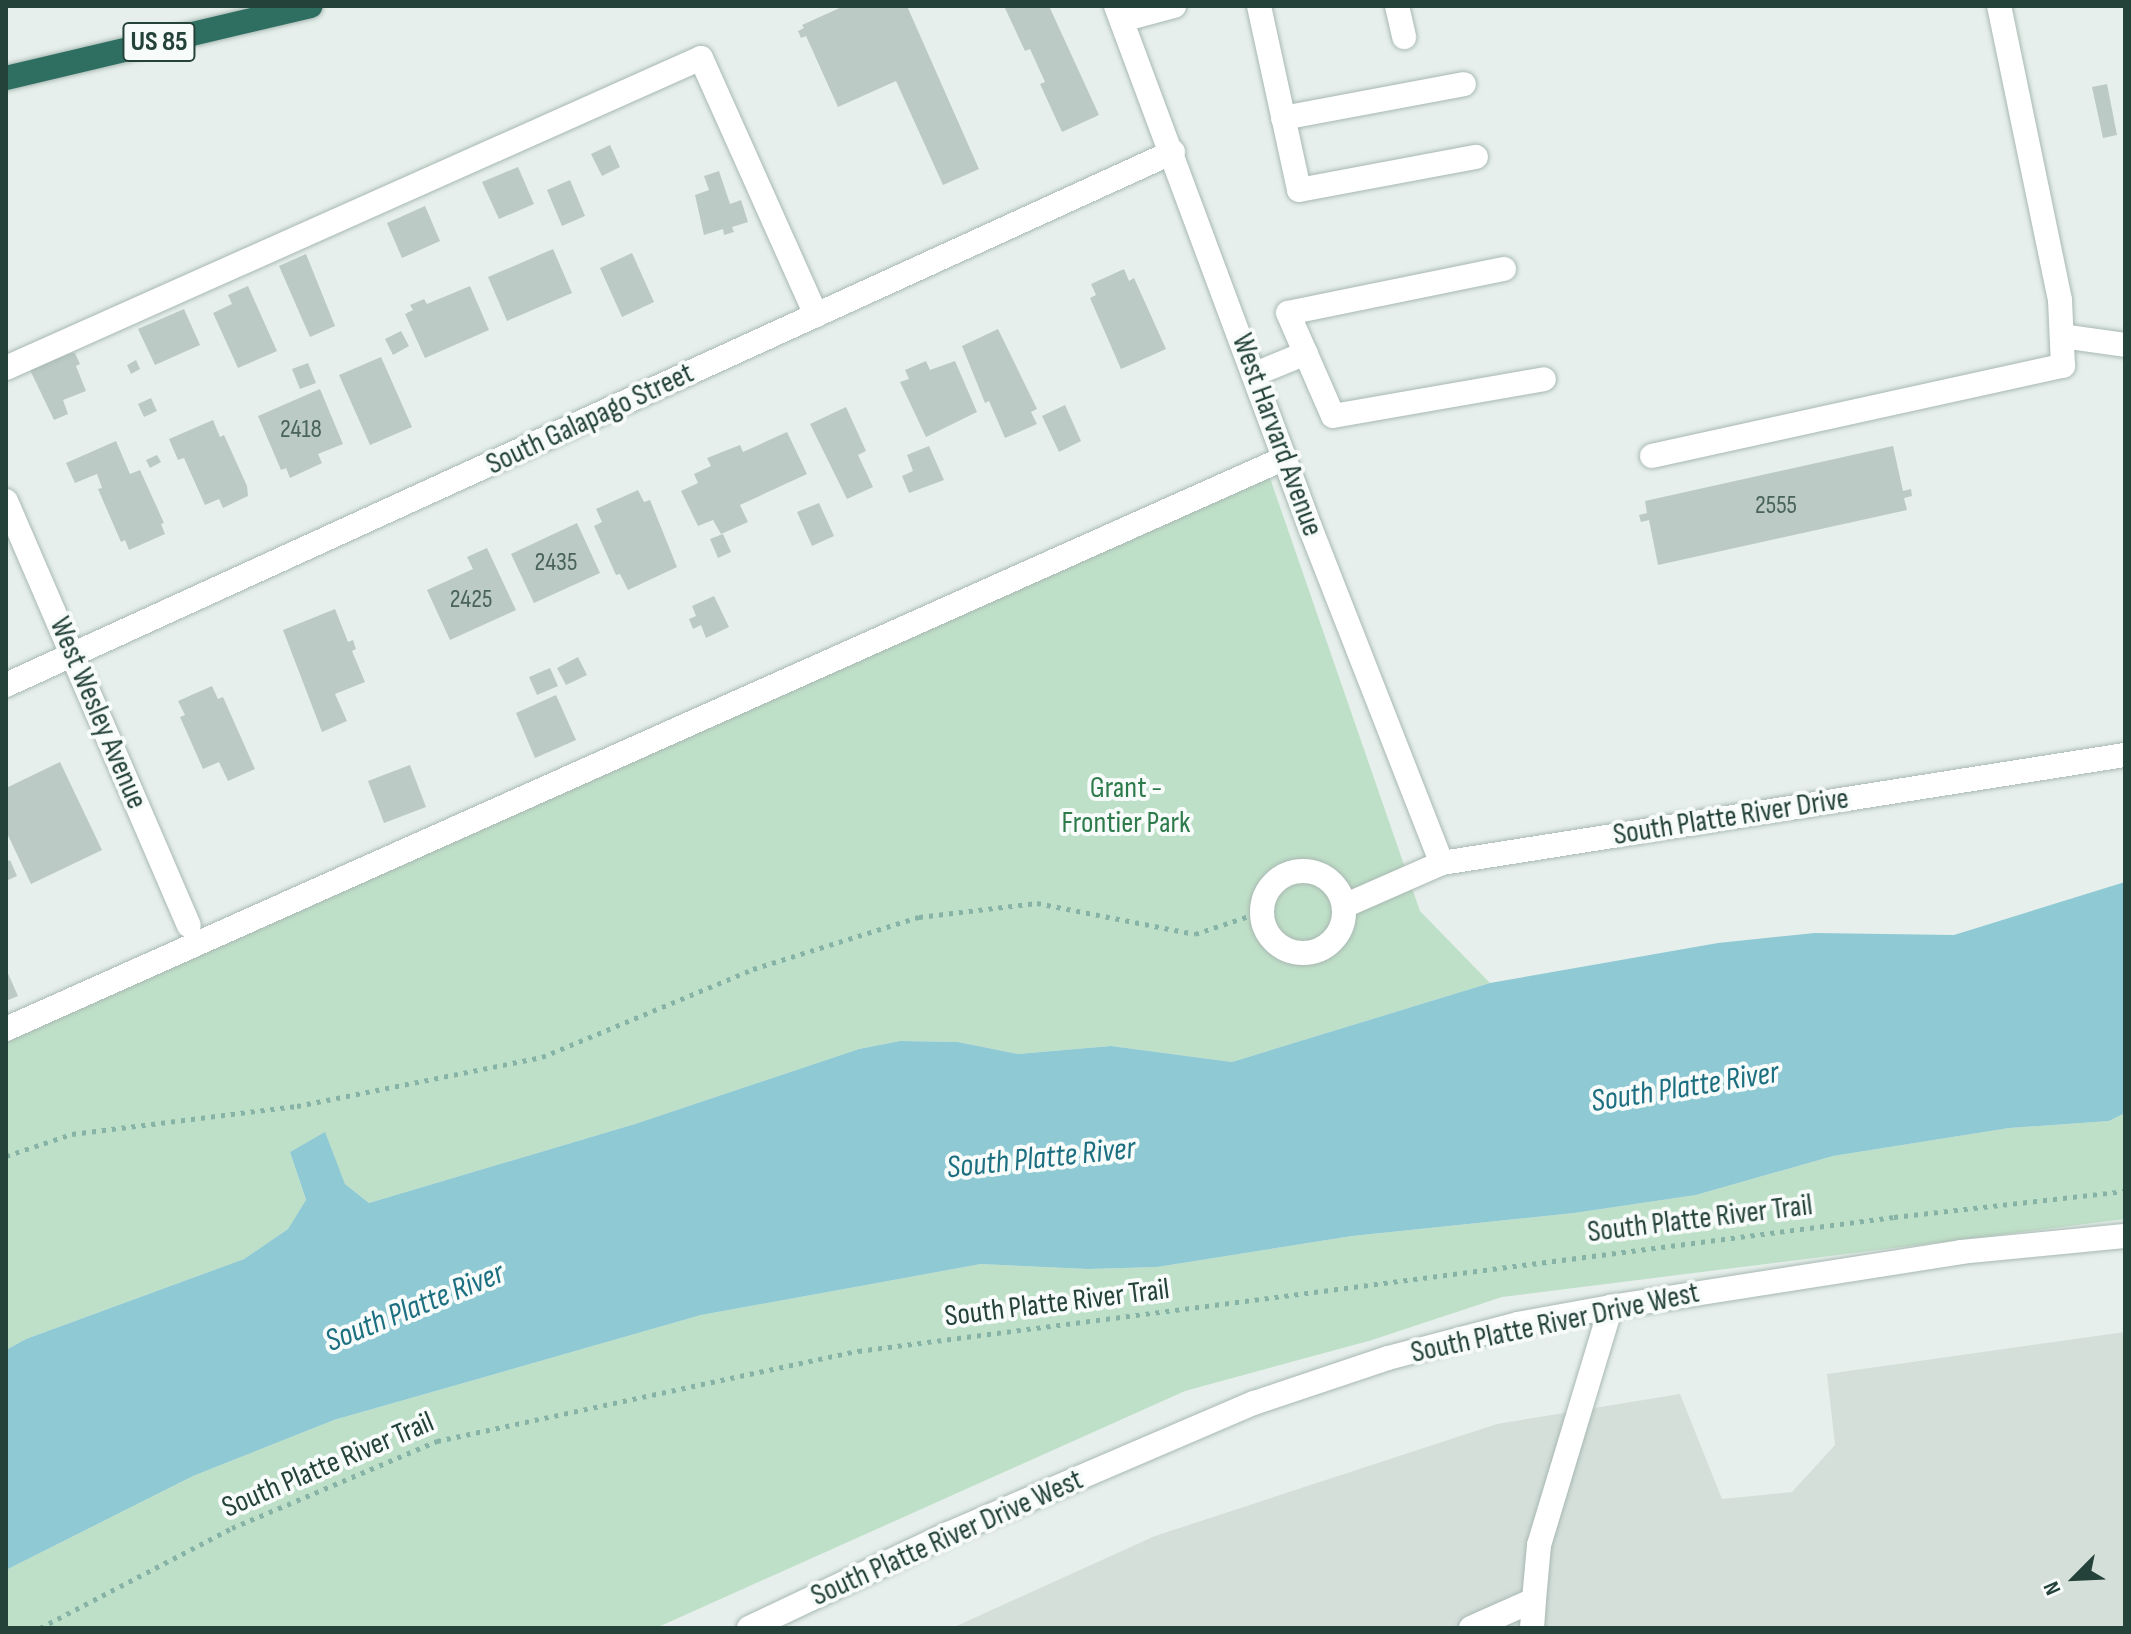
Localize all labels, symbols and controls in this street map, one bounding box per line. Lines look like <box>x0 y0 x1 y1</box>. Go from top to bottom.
road number: US 85 <box>121 18 197 66</box>
street label: West Harvard Avenue <box>1224 329 1330 541</box>
street label: South Galapago Street <box>481 355 699 483</box>
house number: 2418 <box>280 414 322 446</box>
house number: 2555 <box>1755 490 1797 522</box>
house number: 2435 <box>535 547 577 579</box>
house number: 2425 <box>450 584 492 616</box>
street label: West Wesley Avenue <box>41 612 155 814</box>
park label: Grant - Frontier Park <box>1061 770 1191 840</box>
street label: South Platte River Drive <box>1611 781 1851 853</box>
water label: South Platte River <box>1588 1054 1782 1122</box>
water label: South Platte River <box>945 1130 1137 1188</box>
street label: South Platte River Trail <box>1586 1187 1814 1251</box>
water label: South Platte River <box>320 1255 510 1361</box>
street label: South Platte River Trail <box>943 1271 1171 1335</box>
street label: South Platte River Drive West <box>1408 1275 1702 1371</box>
street label: South Platte River Trail <box>217 1404 439 1526</box>
street label: South Platte River Drive West <box>806 1462 1088 1614</box>
north arrow <box>2035 1538 2115 1618</box>
text: N <box>2038 1577 2067 1599</box>

